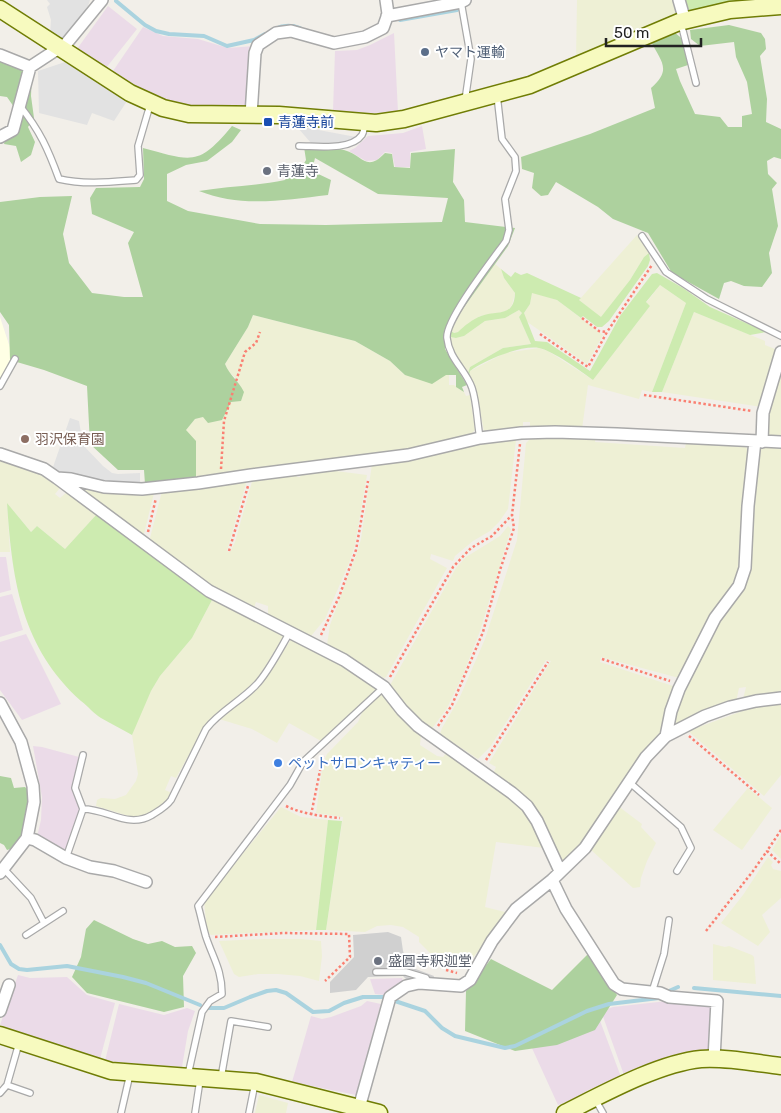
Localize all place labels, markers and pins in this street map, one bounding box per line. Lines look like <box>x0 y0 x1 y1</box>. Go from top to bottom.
place label: ヤマト運輸 <box>435 44 505 61</box>
marker: ヤマト運輸 <box>419 46 431 58</box>
place label: 青蓮寺前 <box>278 114 334 131</box>
marker: 青蓮寺前 <box>262 116 274 128</box>
place label: 青蓮寺 <box>277 163 319 180</box>
marker: 青蓮寺 <box>261 165 273 177</box>
place label: 羽沢保育園 <box>35 431 105 448</box>
marker: 羽沢保育園 <box>19 433 31 445</box>
place label: ペットサロンキャティー <box>288 755 441 772</box>
marker: ペットサロンキャティー <box>272 757 284 769</box>
place label: 盛圓寺釈迦堂 <box>388 953 472 970</box>
marker: 盛圓寺釈迦堂 <box>372 955 384 967</box>

